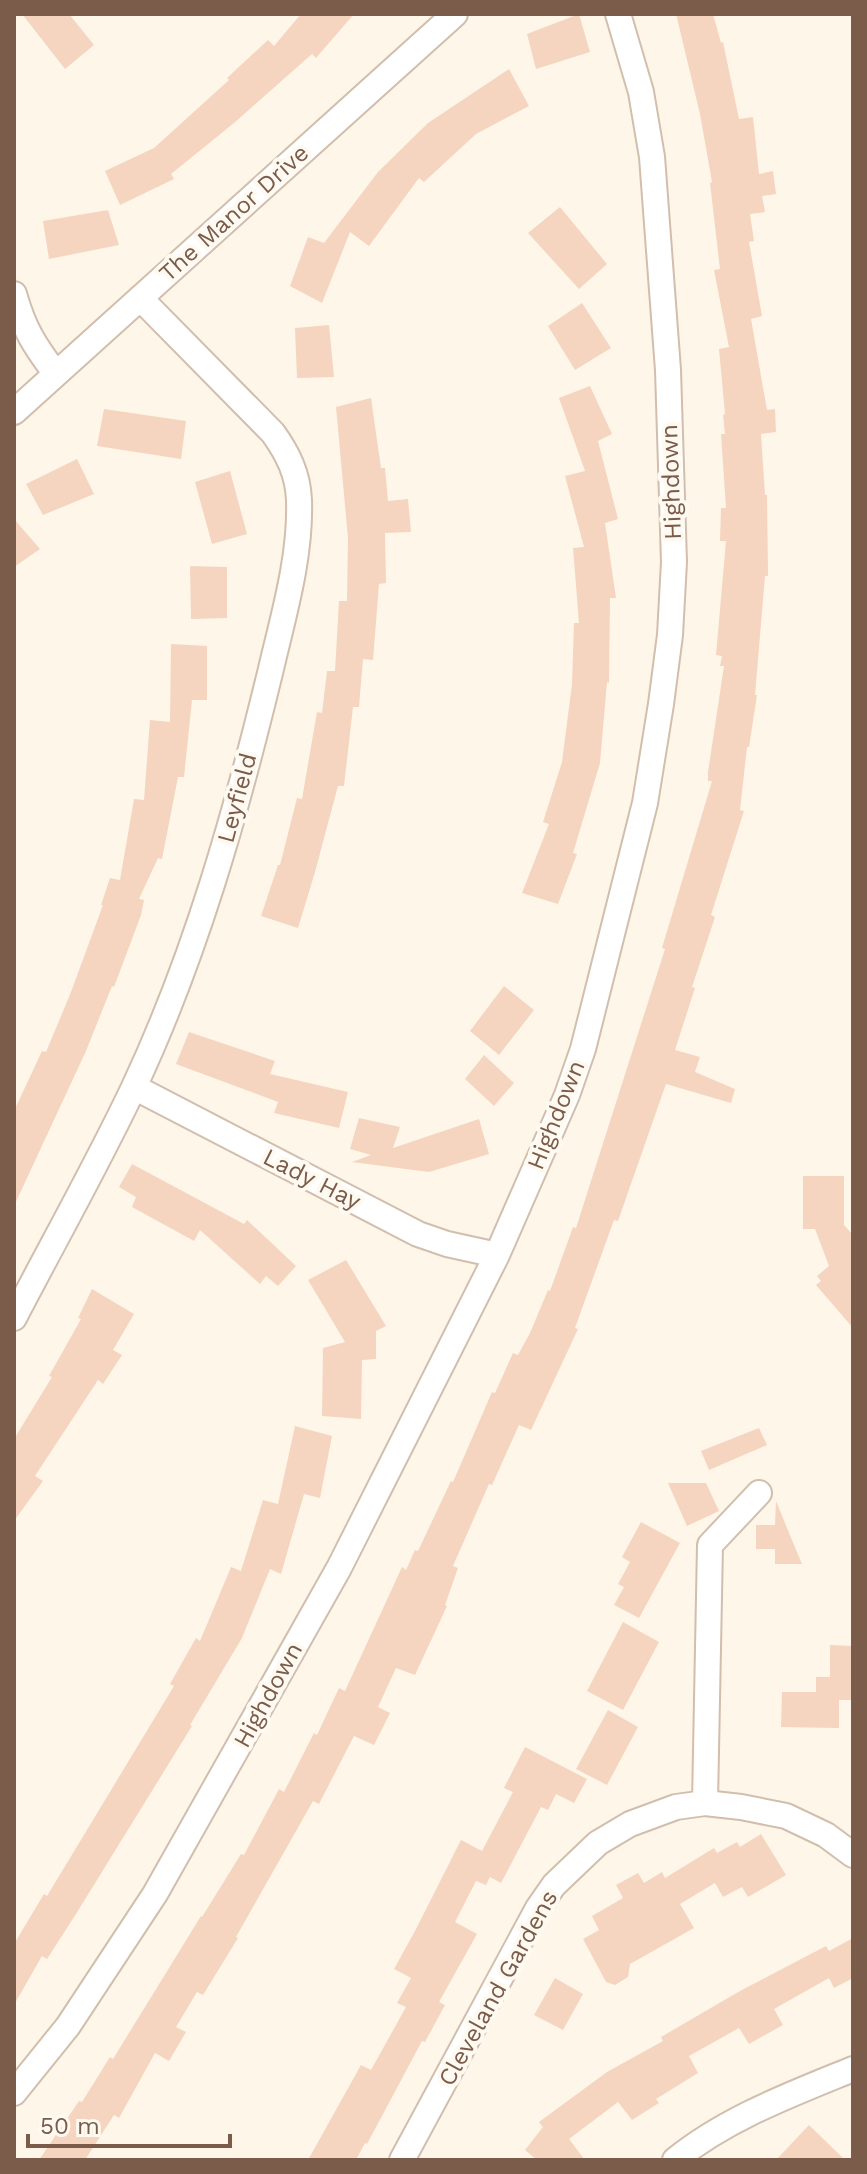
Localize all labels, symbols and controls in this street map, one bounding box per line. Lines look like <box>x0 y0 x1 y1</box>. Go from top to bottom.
street label: The Manor Drive <box>154 139 314 287</box>
street label: Highdown <box>655 424 687 540</box>
street label: Leyfield <box>212 750 262 846</box>
street label: Highdown <box>521 1056 591 1174</box>
street label: Lady Hay <box>259 1143 366 1216</box>
street label: Highdown <box>228 1638 308 1752</box>
street label: Cleveland Gardens <box>433 1885 563 2091</box>
scale bar <box>28 2098 230 2148</box>
text: 50 m <box>40 2112 100 2140</box>

